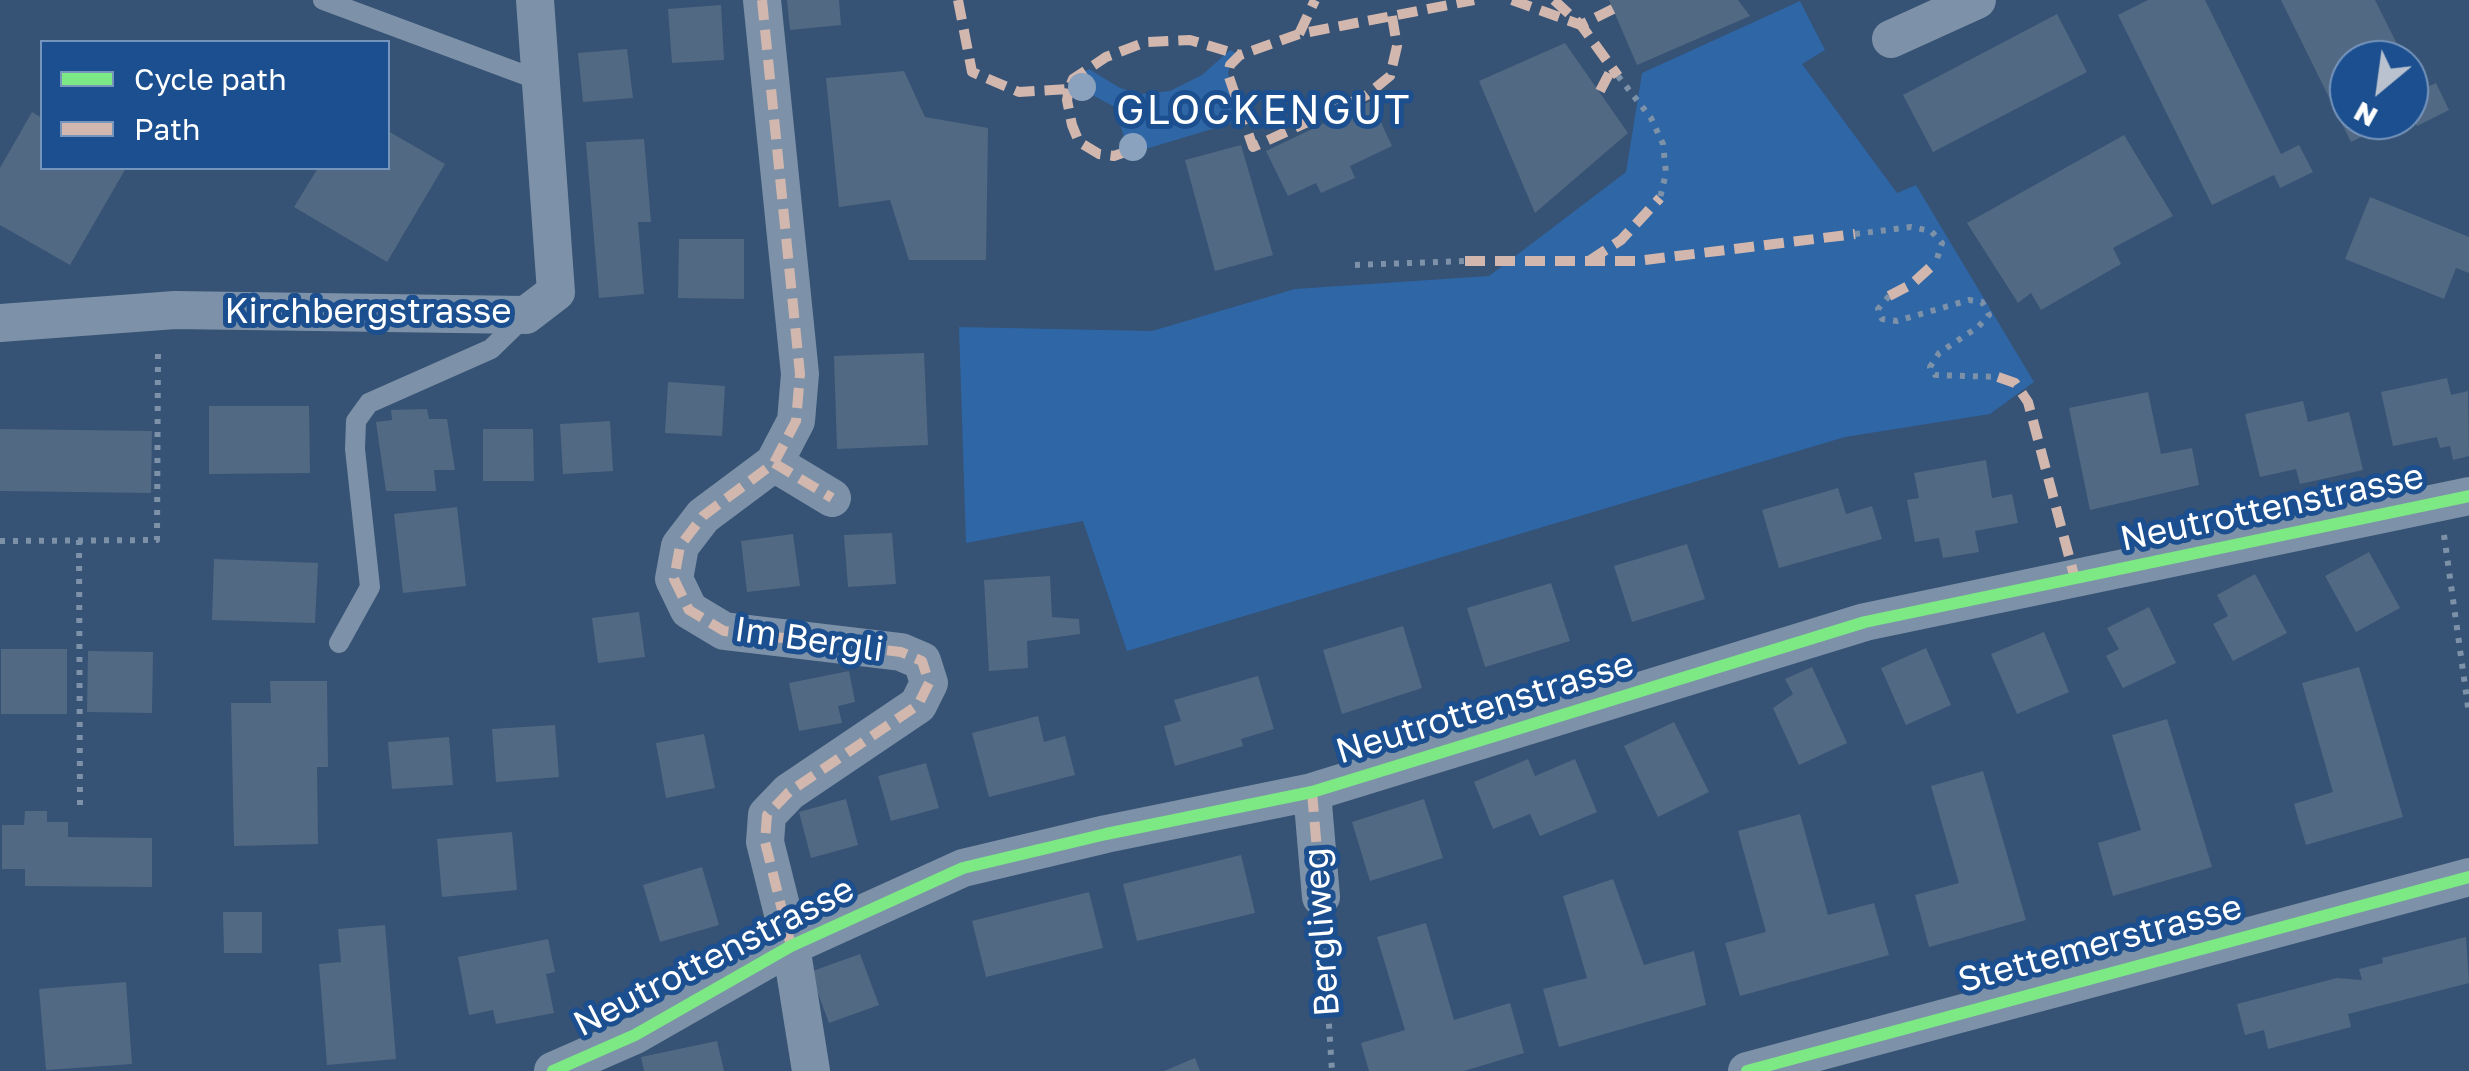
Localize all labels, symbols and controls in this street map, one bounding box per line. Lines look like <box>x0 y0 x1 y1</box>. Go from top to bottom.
legend <box>40 40 390 170</box>
north arrow <box>2329 40 2429 140</box>
text: Cycle path <box>134 61 287 97</box>
district label: GLOCKENGUT <box>1116 87 1412 135</box>
text: N <box>2348 95 2382 135</box>
text: Path <box>134 111 200 147</box>
street label: Kirchbergstrasse <box>224 291 512 333</box>
street label: Neutrottenstrasse <box>2117 455 2427 561</box>
street label: Im Bergli <box>732 609 886 671</box>
street label: Neutrottenstrasse <box>1331 643 1639 773</box>
street label: Bergliweg <box>1295 846 1349 1018</box>
street label: Neutrottenstrasse <box>567 868 861 1046</box>
street label: Stettemerstrasse <box>1954 886 2246 1002</box>

